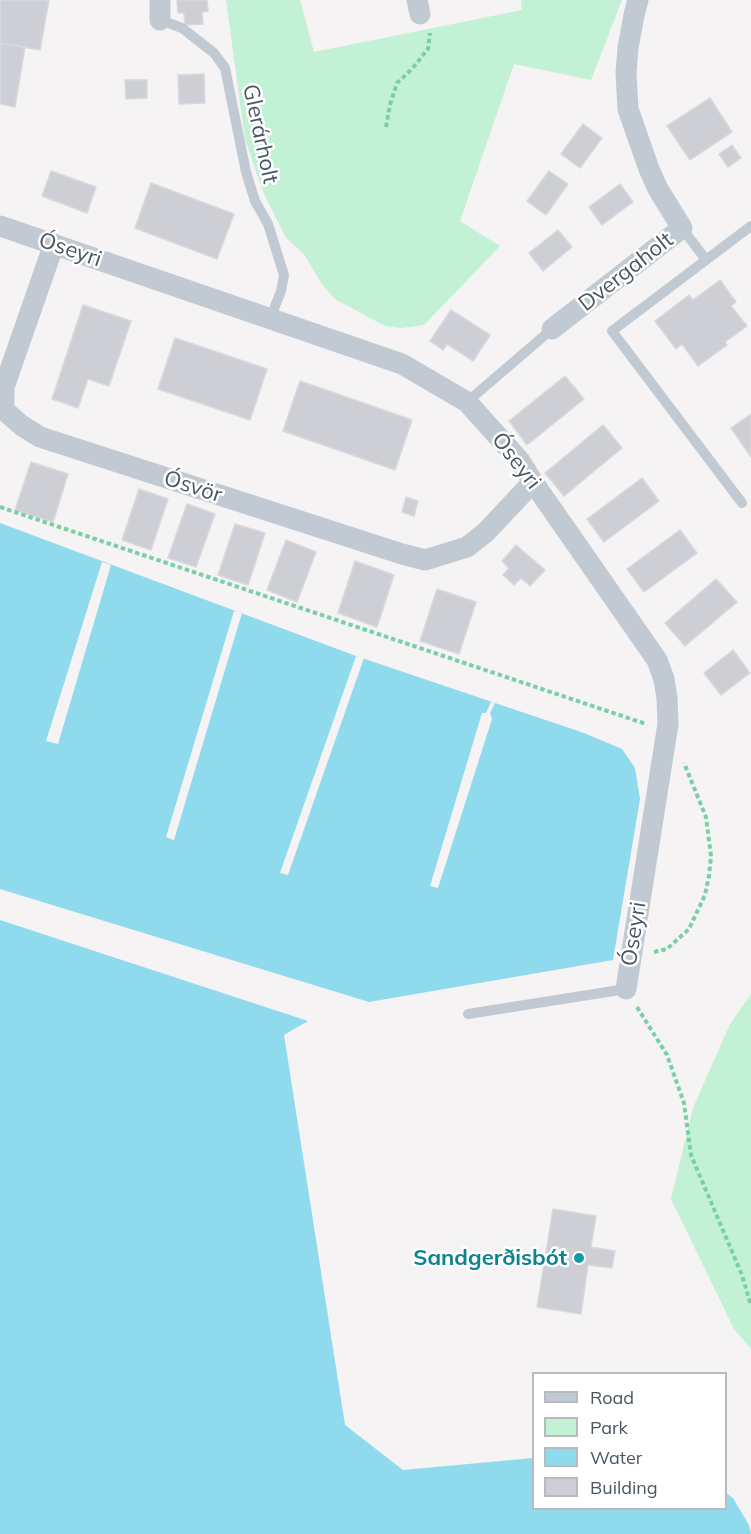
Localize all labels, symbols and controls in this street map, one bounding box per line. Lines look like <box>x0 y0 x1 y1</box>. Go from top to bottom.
street label: Glerárholt <box>237 82 283 186</box>
street label: Óseyri <box>35 227 105 273</box>
street label: Dvergaholt <box>573 227 679 317</box>
street label: Óseyri <box>486 427 546 495</box>
street label: Ósvör <box>161 465 225 509</box>
street label: Óseyri <box>616 900 652 968</box>
place label: Sandgerðisbót <box>413 1245 567 1271</box>
marker: Sandgerðisbót <box>572 1251 586 1265</box>
legend <box>532 1372 727 1510</box>
text: Road <box>590 1386 634 1409</box>
text: Park <box>590 1416 628 1439</box>
text: Water <box>590 1446 642 1469</box>
text: Building <box>590 1476 658 1499</box>

